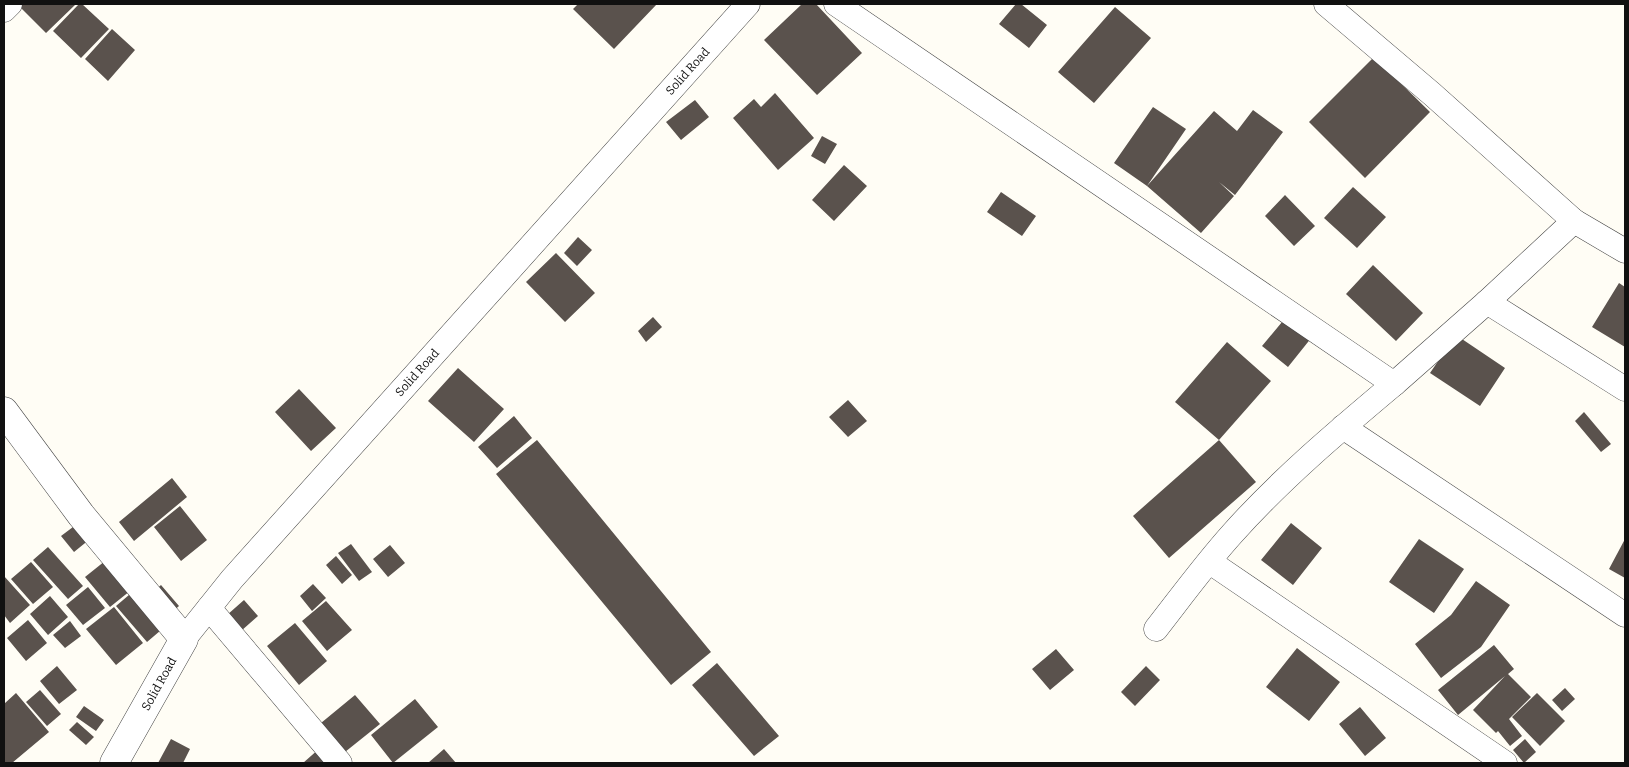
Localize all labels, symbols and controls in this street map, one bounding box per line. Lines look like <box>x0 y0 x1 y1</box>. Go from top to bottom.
street label: Solid Road <box>663 45 712 98</box>
street label: Solid Road <box>392 346 442 399</box>
street label: Solid Road <box>139 655 179 713</box>

